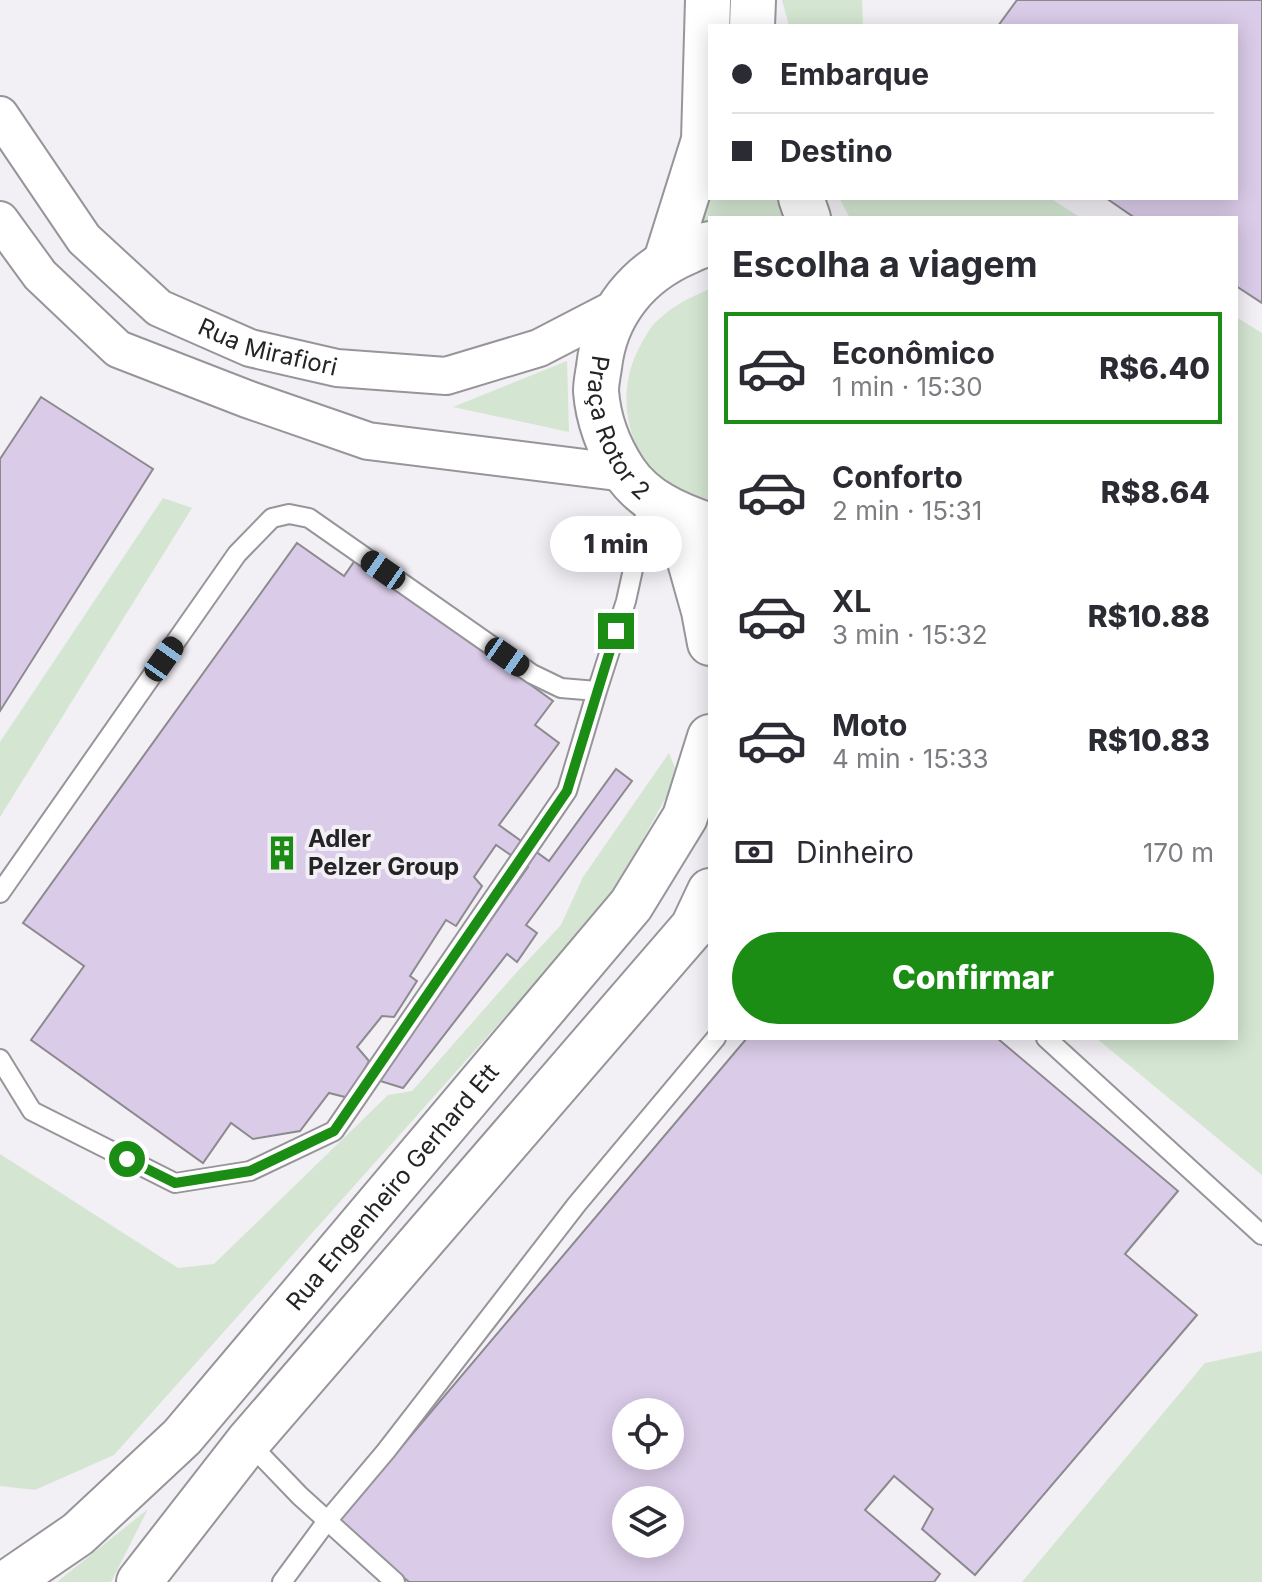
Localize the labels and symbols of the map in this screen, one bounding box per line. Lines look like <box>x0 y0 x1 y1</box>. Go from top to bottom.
street label: Rua Mirafiori <box>194 312 340 382</box>
street label: Praça Rotor 2 <box>582 354 656 505</box>
callout: 1 min <box>550 515 682 571</box>
car <box>356 546 410 594</box>
route end <box>598 613 634 649</box>
car <box>140 632 188 686</box>
car <box>480 633 534 681</box>
place label: Adler Pelzer Group <box>308 824 459 881</box>
building icon: Adler Pelzer Group <box>263 834 301 872</box>
street label: Rua Engenheiro Gerhard Ett <box>280 1057 505 1316</box>
route start <box>109 1141 145 1177</box>

